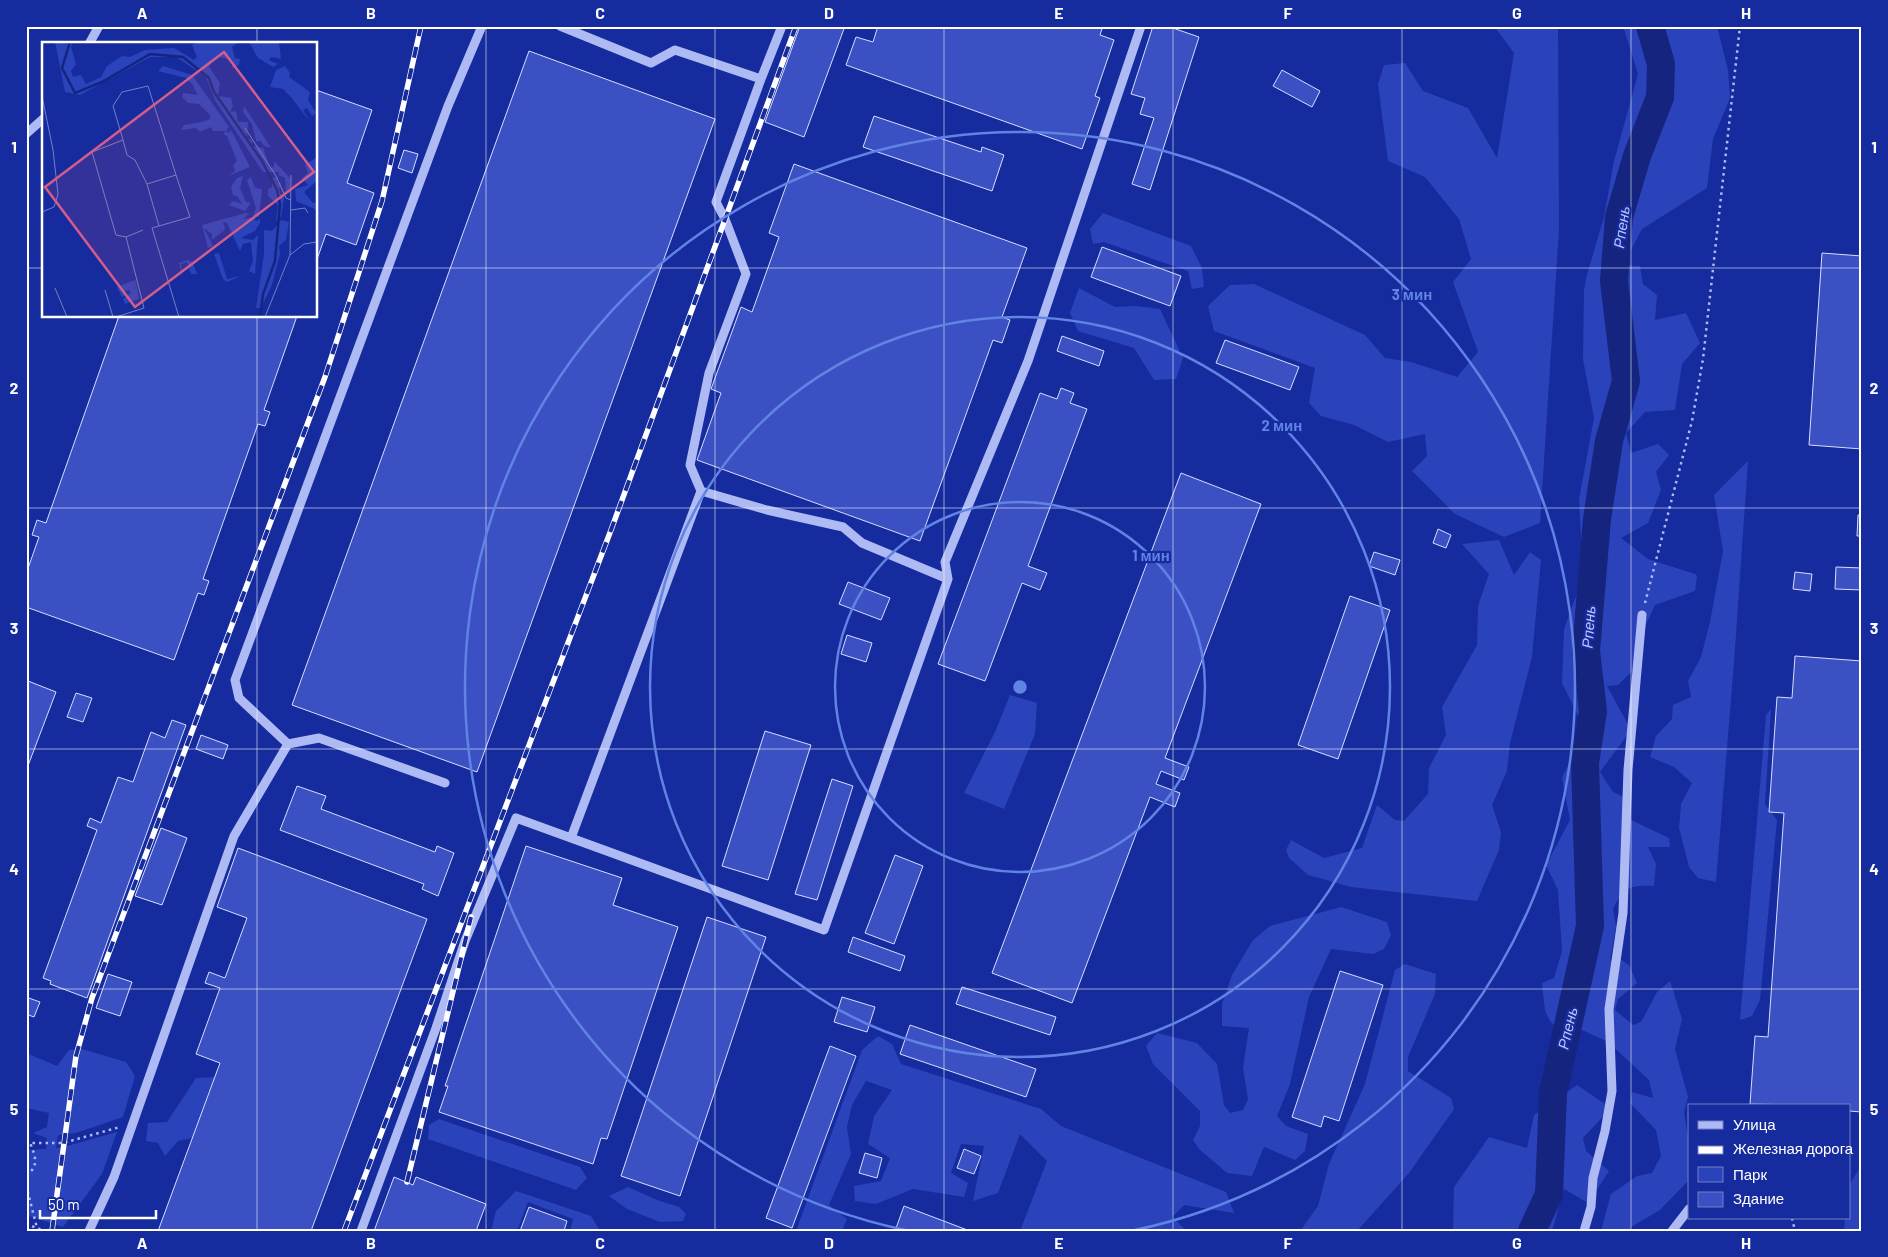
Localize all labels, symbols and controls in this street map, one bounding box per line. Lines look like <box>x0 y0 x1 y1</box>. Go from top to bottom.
text: A <box>137 3 148 22</box>
text: B <box>366 3 376 22</box>
text: C <box>595 3 605 22</box>
text: D <box>824 3 834 22</box>
text: E <box>1054 3 1064 22</box>
text: F <box>1284 3 1293 22</box>
text: G <box>1512 3 1522 22</box>
text: H <box>1741 3 1751 22</box>
inset map <box>42 42 318 318</box>
text: 1 <box>11 137 17 156</box>
text: 1 <box>1871 137 1877 156</box>
water label: Рпень <box>1609 204 1633 249</box>
text: 3 мин <box>1392 285 1432 303</box>
text: 2 <box>10 378 19 397</box>
text: 2 <box>1870 378 1879 397</box>
text: 2 мин <box>1262 416 1302 434</box>
text: 1 мин <box>1132 546 1170 564</box>
water label: Рпень <box>1578 605 1598 649</box>
text: 3 <box>10 618 18 637</box>
text: 3 <box>1870 618 1878 637</box>
centre of rings <box>1011 678 1029 696</box>
text: 4 <box>9 859 19 878</box>
text: 4 <box>1869 859 1879 878</box>
water label: Рпень <box>1553 1005 1581 1051</box>
text: 5 <box>10 1099 19 1118</box>
text: 5 <box>1870 1099 1879 1118</box>
legend <box>1688 1104 1850 1220</box>
text: Улица <box>1733 1115 1776 1133</box>
text: Железная дорога <box>1733 1139 1854 1157</box>
text: Парк <box>1733 1165 1767 1183</box>
scale bar <box>40 1187 156 1219</box>
text: Здание <box>1733 1189 1784 1207</box>
text: 50 m <box>48 1195 80 1213</box>
text: A <box>137 1233 148 1252</box>
text: B <box>366 1233 376 1252</box>
text: C <box>595 1233 605 1252</box>
text: D <box>824 1233 834 1252</box>
text: E <box>1054 1233 1064 1252</box>
text: F <box>1284 1233 1293 1252</box>
text: G <box>1512 1233 1522 1252</box>
text: H <box>1741 1233 1751 1252</box>

